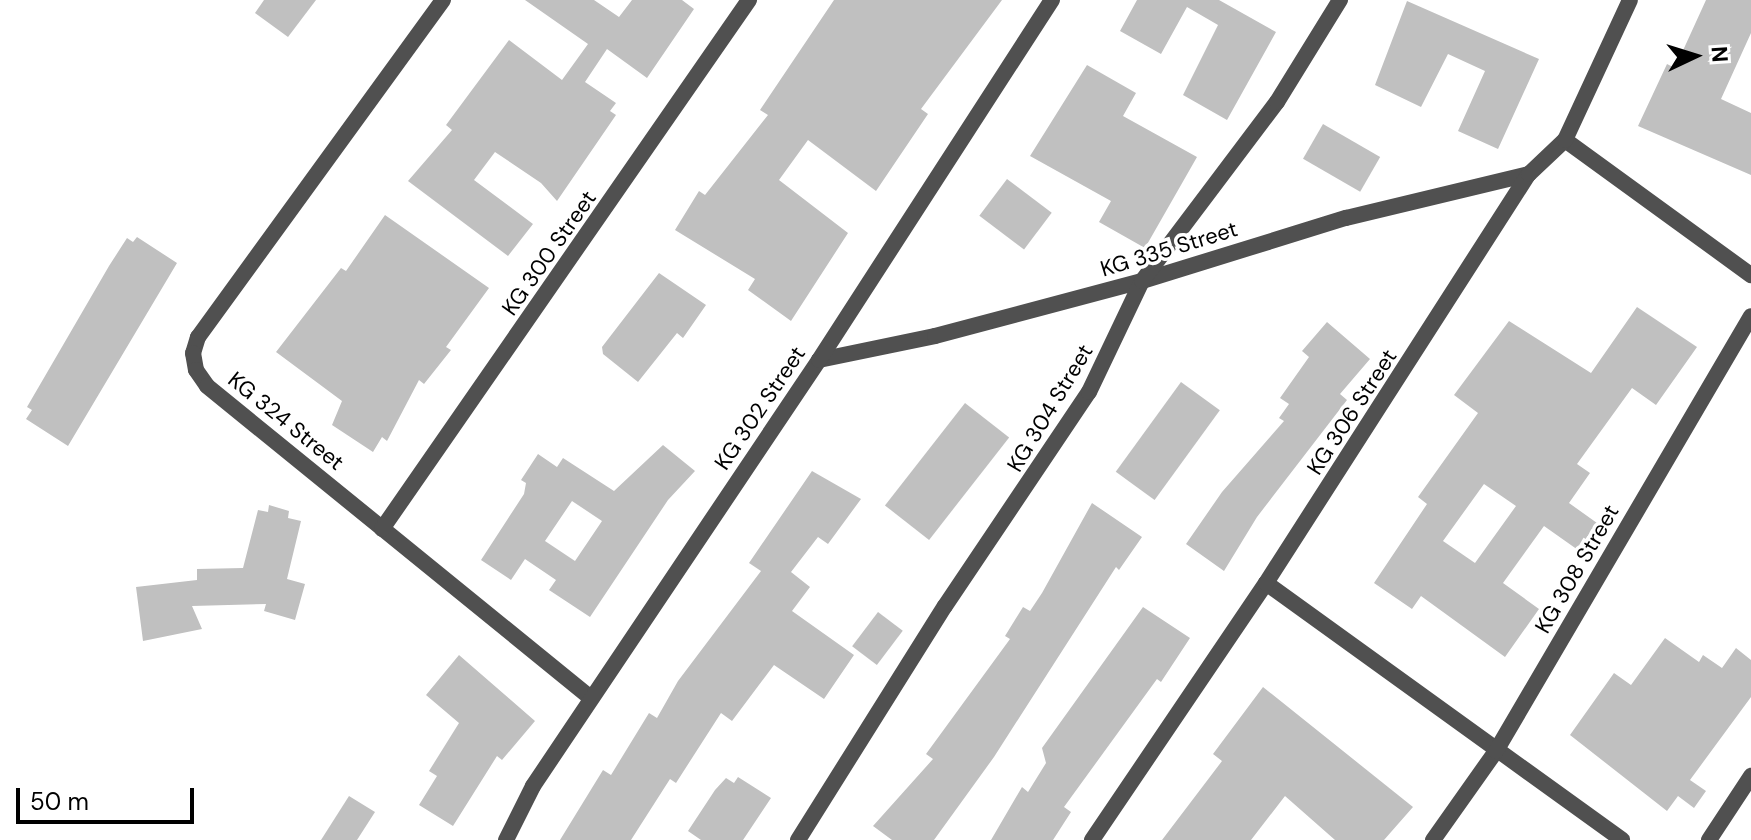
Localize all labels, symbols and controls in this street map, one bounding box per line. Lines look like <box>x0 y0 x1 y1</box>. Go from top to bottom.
north arrow <box>1655 16 1735 96</box>
text: N <box>1704 45 1734 63</box>
street label: KG 300 Street <box>496 186 602 320</box>
street label: KG 335 Street <box>1097 216 1241 282</box>
street label: KG 304 Street <box>1002 339 1098 477</box>
street label: KG 302 Street <box>709 341 811 475</box>
street label: KG 306 Street <box>1302 344 1402 480</box>
street label: KG 324 Street <box>223 366 349 476</box>
street label: KG 308 Street <box>1530 500 1624 638</box>
scale bar <box>20 772 198 822</box>
text: 50 m <box>30 786 89 817</box>

